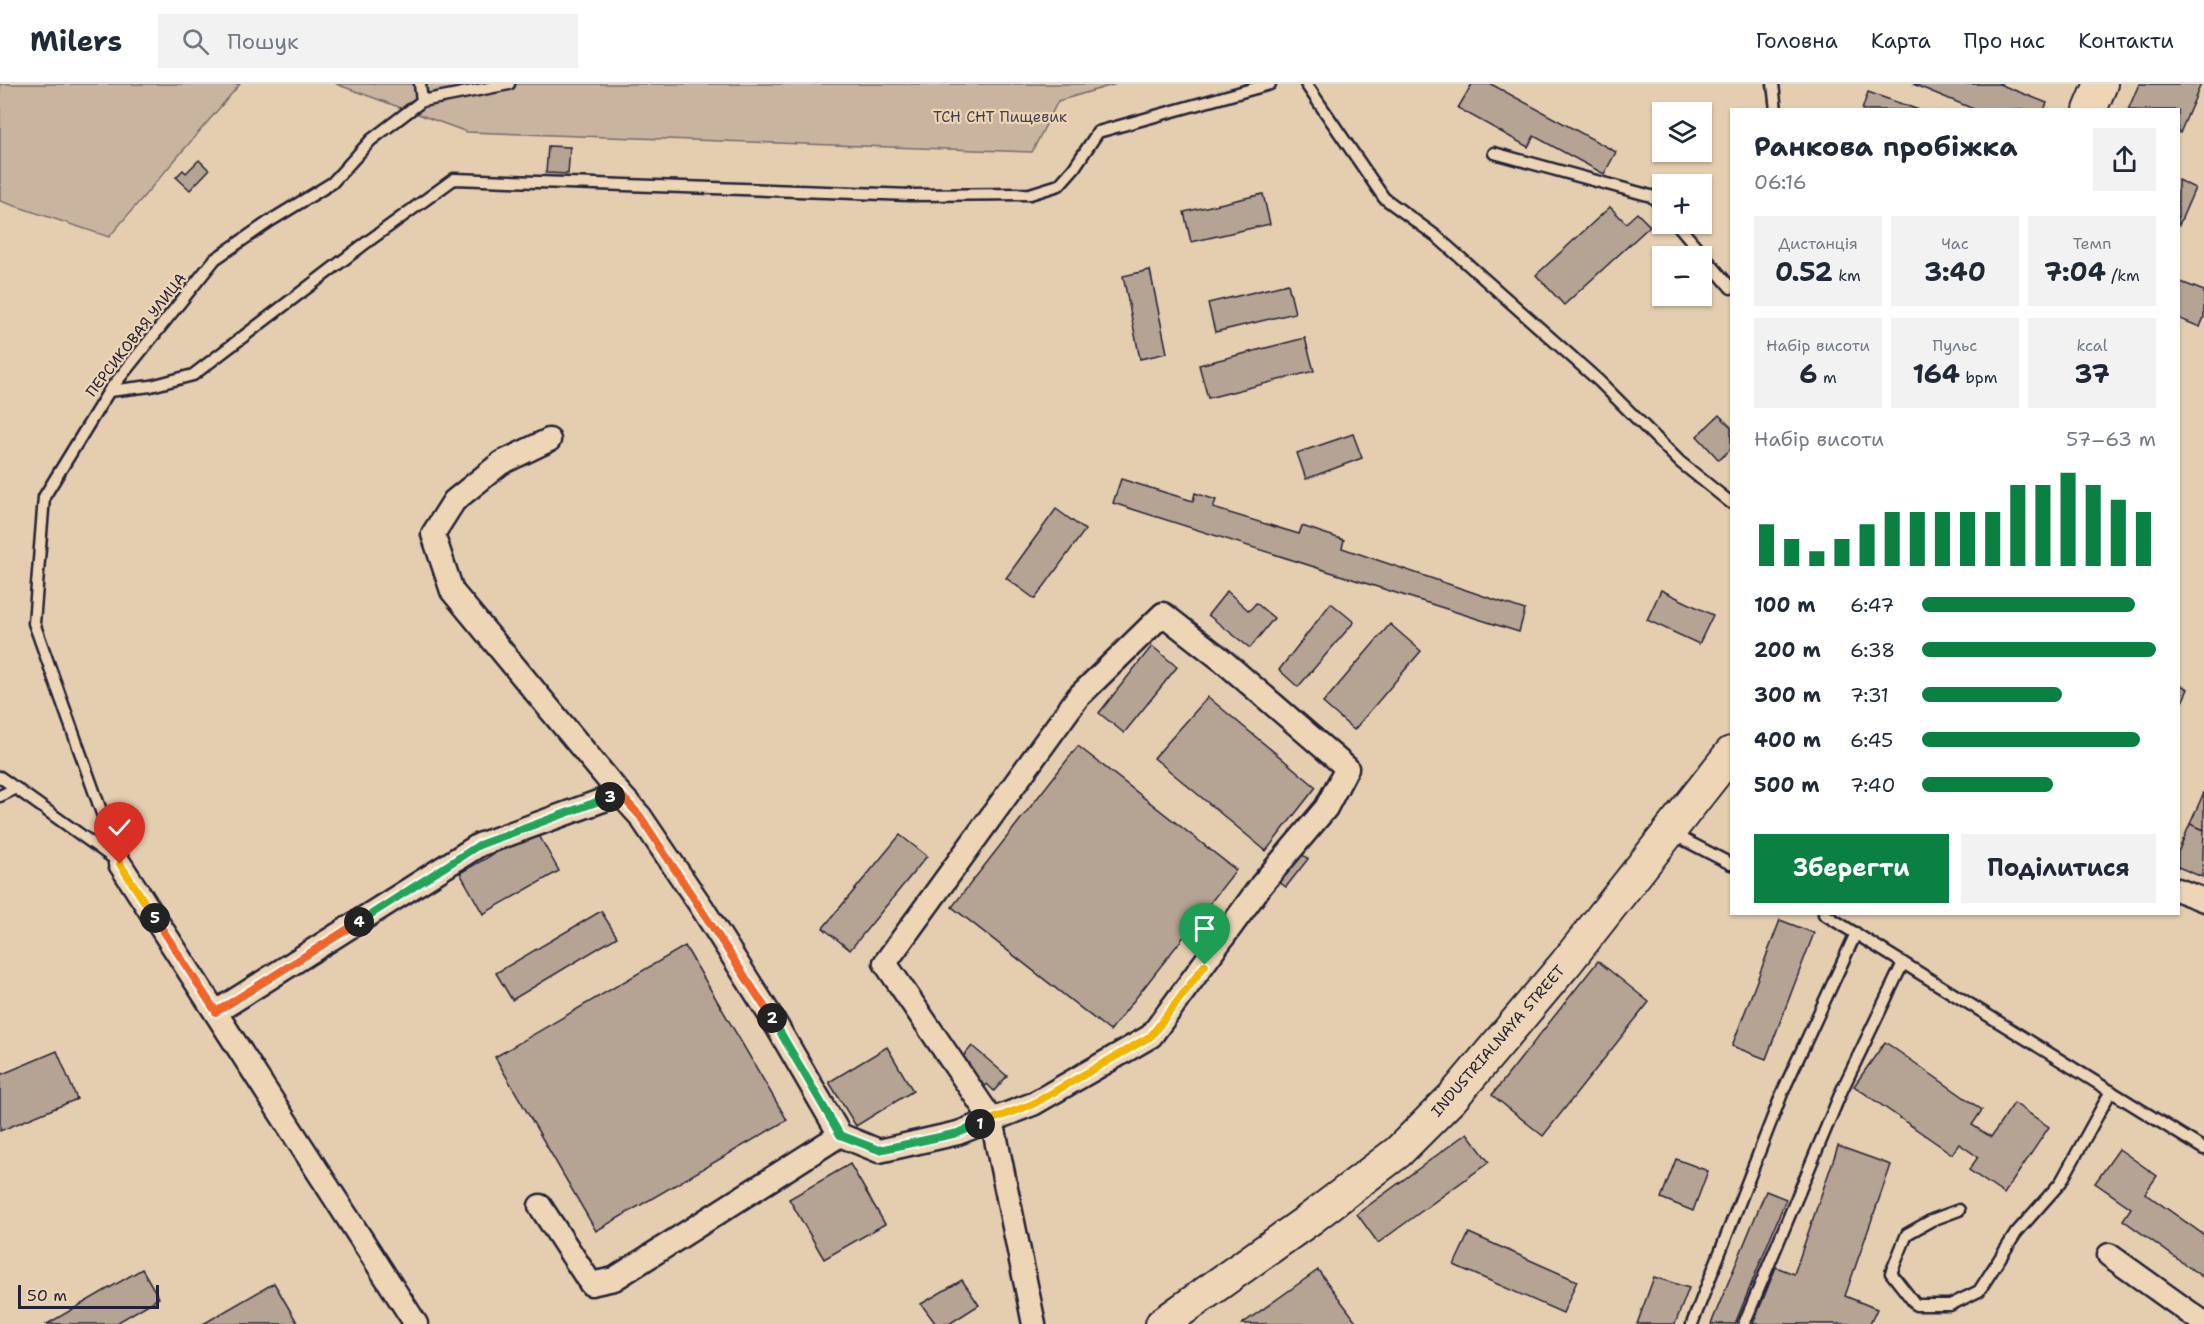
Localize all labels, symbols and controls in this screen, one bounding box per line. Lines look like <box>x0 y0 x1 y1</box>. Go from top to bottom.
search box <box>158 14 578 68</box>
text: Milers <box>30 22 122 60</box>
icon: search <box>179 25 212 58</box>
text: Пошук <box>227 27 299 56</box>
text: Головна <box>1756 27 1838 55</box>
text: Карта <box>1871 27 1931 55</box>
text: Про нас <box>1964 27 2045 55</box>
text: Контакти <box>2078 27 2174 55</box>
map controls <box>1652 102 1712 306</box>
button: layers <box>1652 102 1712 162</box>
park label: ТСН СНТ Пищевик <box>933 107 1067 127</box>
text: Ранкова пробіжка <box>1754 128 2018 165</box>
button: share <box>2093 128 2156 191</box>
text: 06:16 <box>1754 169 1807 195</box>
button: + <box>1652 174 1712 234</box>
text: Дистанція <box>1778 233 1858 254</box>
text: Час <box>1941 233 1969 254</box>
text: Темп <box>2073 233 2111 254</box>
button: − <box>1652 246 1712 306</box>
text: 0.52 <box>1775 254 1833 289</box>
text: 3:40 <box>1924 254 1986 289</box>
text: 7:04 <box>2044 254 2106 289</box>
text: km <box>1833 265 1861 286</box>
text: /km <box>2106 265 2140 286</box>
street label: ПЕРСИКОВАЯ УЛИЦА <box>81 269 191 401</box>
text: Набір висоти <box>1766 335 1870 356</box>
text: Пульс <box>1933 335 1977 356</box>
text: kcal <box>2076 335 2108 356</box>
text: 6 <box>1799 356 1817 391</box>
text: 164 <box>1912 356 1960 391</box>
text: 37 <box>2074 356 2110 391</box>
text: m <box>1817 367 1837 388</box>
text: bpm <box>1960 367 1998 388</box>
text: Набір висоти <box>1754 426 1884 452</box>
text: 57–63 m <box>2066 426 2156 452</box>
text: 100 m <box>1754 592 1816 618</box>
text: 6:47 <box>1850 592 1894 618</box>
text: 200 m <box>1754 637 1821 663</box>
text: 6:38 <box>1850 637 1895 663</box>
text: 300 m <box>1754 682 1821 708</box>
text: 7:31 <box>1850 682 1889 708</box>
text: 400 m <box>1754 727 1821 753</box>
text: 6:45 <box>1850 727 1893 753</box>
text: 500 m <box>1754 772 1820 798</box>
text: 7:40 <box>1850 772 1895 798</box>
pin: 3 <box>595 782 625 812</box>
text: 3 <box>604 786 616 807</box>
pin <box>94 802 145 864</box>
icon: check <box>103 811 136 844</box>
button: Зберегти <box>1754 834 1949 903</box>
button: Поділитися <box>1961 834 2156 903</box>
pin: 5 <box>140 903 170 933</box>
pin <box>1179 903 1230 965</box>
text: 5 <box>150 907 160 928</box>
pin: 4 <box>344 907 374 937</box>
text: 4 <box>353 911 365 932</box>
icon: arrive <box>1188 912 1221 945</box>
street label: INDUSTRIALNAYA STREET <box>1427 961 1569 1121</box>
pin: 2 <box>757 1003 787 1033</box>
text: 2 <box>766 1007 778 1028</box>
pin: 1 <box>965 1109 995 1139</box>
text: 1 <box>976 1113 984 1134</box>
scale bar <box>18 1282 159 1310</box>
text: 50 m <box>27 1285 67 1306</box>

